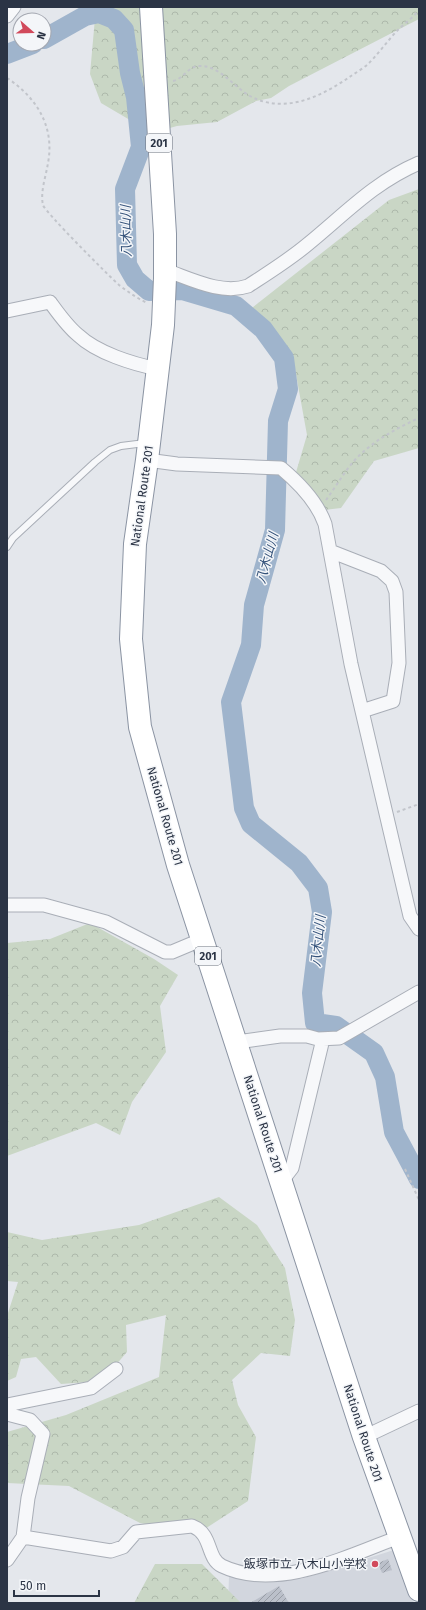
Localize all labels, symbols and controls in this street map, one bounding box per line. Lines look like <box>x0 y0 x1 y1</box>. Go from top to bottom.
north arrow <box>12 12 52 52</box>
text: N <box>34 30 48 41</box>
road number: 201 <box>146 134 172 152</box>
water label: 八木山川 <box>118 203 134 257</box>
street label: National Route 201 <box>128 444 156 548</box>
water label: 八木山川 <box>253 529 281 585</box>
street label: National Route 201 <box>144 765 186 867</box>
water label: 八木山川 <box>308 912 328 968</box>
road number: 201 <box>195 947 221 965</box>
street label: National Route 201 <box>241 1073 285 1175</box>
street label: National Route 201 <box>341 1382 385 1484</box>
place label: 飯塚市立 八木山小学校 <box>244 1557 367 1571</box>
marker: 飯塚市立 八木山小学校 <box>370 1559 380 1569</box>
scale bar <box>14 1572 99 1598</box>
text: 50 m <box>20 1579 46 1593</box>

